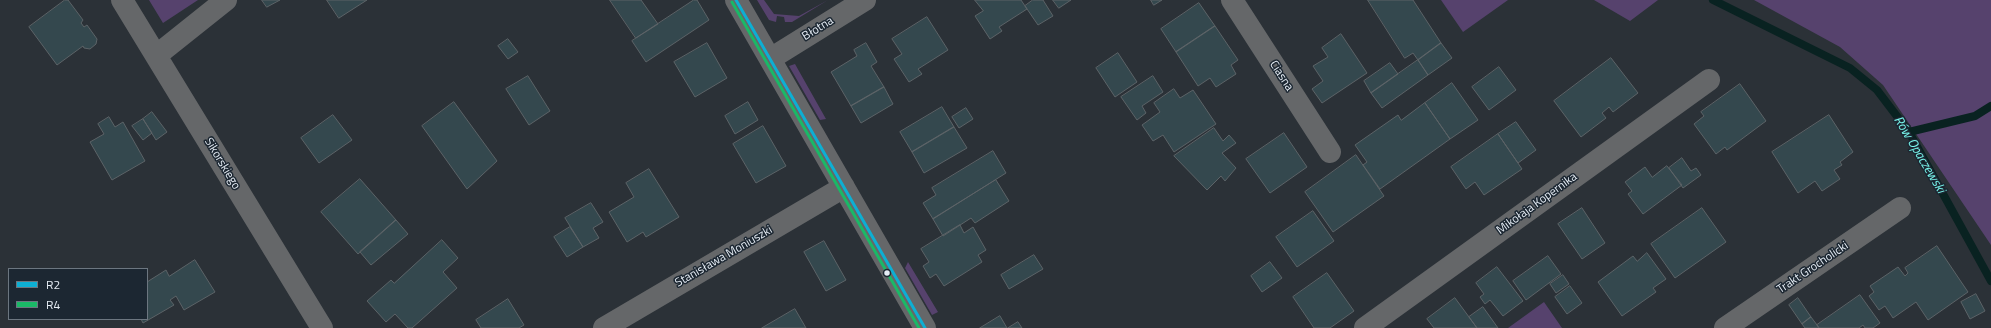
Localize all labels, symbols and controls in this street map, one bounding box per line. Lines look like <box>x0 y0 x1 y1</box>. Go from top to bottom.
street label: Błotna <box>800 14 836 44</box>
street label: Ciasna <box>1266 58 1296 94</box>
water label: Rów Opaczewski <box>1890 114 1948 196</box>
street label: Sikorskiego <box>201 136 243 192</box>
street label: Mikołaja Kopernika <box>1494 170 1580 238</box>
street label: Stanisława Moniuszki <box>673 223 775 291</box>
street label: Trakt Grocholicki <box>1775 239 1851 297</box>
legend <box>8 268 148 320</box>
unlabelled marker <box>882 268 892 278</box>
text: R2 <box>46 275 60 294</box>
text: R4 <box>46 295 60 314</box>

